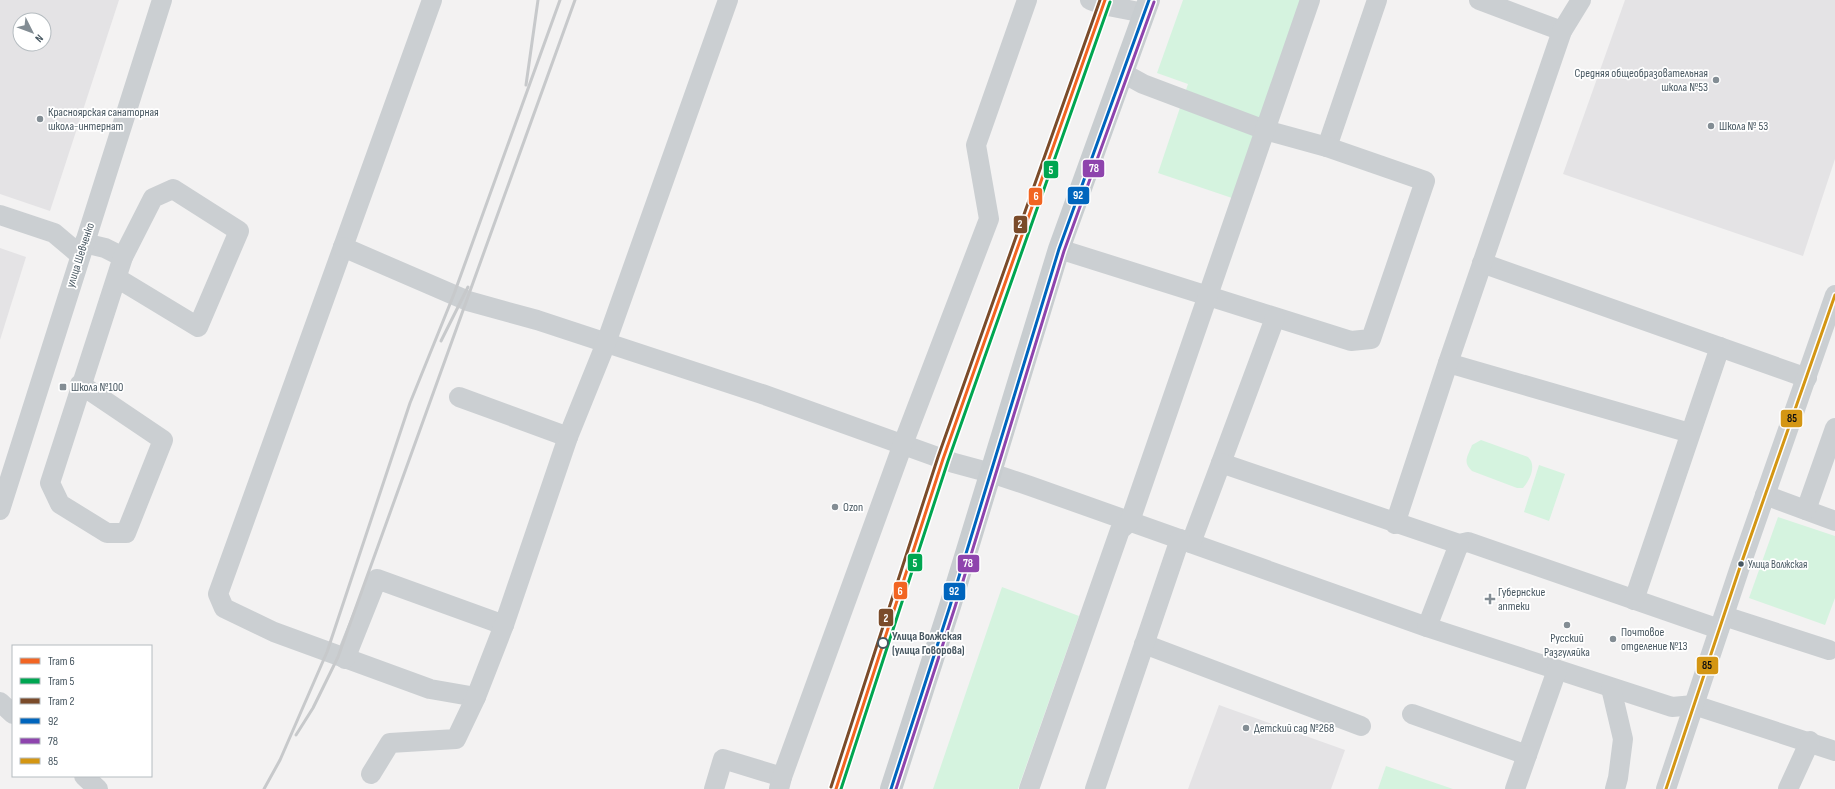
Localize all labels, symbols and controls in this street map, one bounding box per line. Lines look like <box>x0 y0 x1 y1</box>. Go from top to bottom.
north arrow <box>12 12 52 52</box>
text: N <box>32 32 46 45</box>
place label: Средняя общеобразовательная школа №53 <box>1574 66 1708 95</box>
marker: Средняя общеобразовательная школа №53 <box>1711 75 1721 85</box>
place label: Красноярская санаторная школа-интернат <box>48 105 159 134</box>
marker: Красноярская санаторная школа-интернат <box>35 114 45 124</box>
place label: Школа № 53 <box>1719 119 1768 134</box>
marker: Школа № 53 <box>1706 121 1716 131</box>
line badge: 78 <box>1082 159 1105 178</box>
line badge: 5 <box>1043 160 1059 179</box>
text: 78 <box>1089 162 1099 175</box>
text: 5 <box>1049 164 1054 177</box>
line badge: 92 <box>1067 186 1090 205</box>
line badge: 6 <box>1028 187 1043 206</box>
text: 92 <box>1073 189 1083 202</box>
text: 6 <box>1033 190 1039 203</box>
line badge: 2 <box>1013 215 1028 234</box>
text: 2 <box>1018 218 1023 231</box>
street label: улица Шевченко <box>63 221 98 290</box>
place label: Школа №100 <box>71 380 123 395</box>
marker: Школа №100 <box>58 382 68 392</box>
line badge: 85 <box>1780 409 1803 428</box>
text: 85 <box>1787 412 1797 425</box>
place label: Ozon <box>843 500 863 515</box>
marker: Ozon <box>830 502 840 512</box>
line badge: 5 <box>907 553 923 572</box>
line badge: 78 <box>957 554 980 573</box>
text: 5 <box>913 557 918 570</box>
text: 78 <box>963 557 973 570</box>
place label: Улица Волжская <box>1748 558 1807 571</box>
marker: Улица Волжская <box>1736 559 1746 569</box>
line badge: 6 <box>893 581 908 600</box>
line badge: 92 <box>943 582 966 601</box>
text: 6 <box>897 585 903 598</box>
text: 92 <box>949 585 959 598</box>
place label: Губернские аптеки <box>1498 585 1545 614</box>
marker: Губернские аптеки <box>1485 594 1495 604</box>
line badge: 2 <box>878 608 894 627</box>
text: 2 <box>884 612 889 625</box>
marker: Русский Разгуляйка <box>1562 620 1572 630</box>
place label: Почтовое отделение №13 <box>1621 625 1688 654</box>
place label: Улица Волжская (улица Говорова) <box>892 629 965 658</box>
place label: Русский Разгуляйка <box>1544 631 1590 660</box>
marker: Почтовое отделение №13 <box>1608 634 1618 644</box>
marker: Улица Волжская (улица Говорова) <box>877 637 889 649</box>
legend <box>12 645 152 777</box>
text: Tram 6 <box>48 654 75 669</box>
line badge: 85 <box>1696 656 1719 675</box>
text: 85 <box>1702 659 1712 672</box>
text: Tram 5 <box>48 674 74 689</box>
text: Tram 2 <box>48 694 74 709</box>
text: 92 <box>48 714 58 729</box>
place label: Детский сад №268 <box>1254 721 1334 736</box>
marker: Детский сад №268 <box>1241 723 1251 733</box>
text: 78 <box>48 734 58 749</box>
text: 85 <box>48 754 58 769</box>

